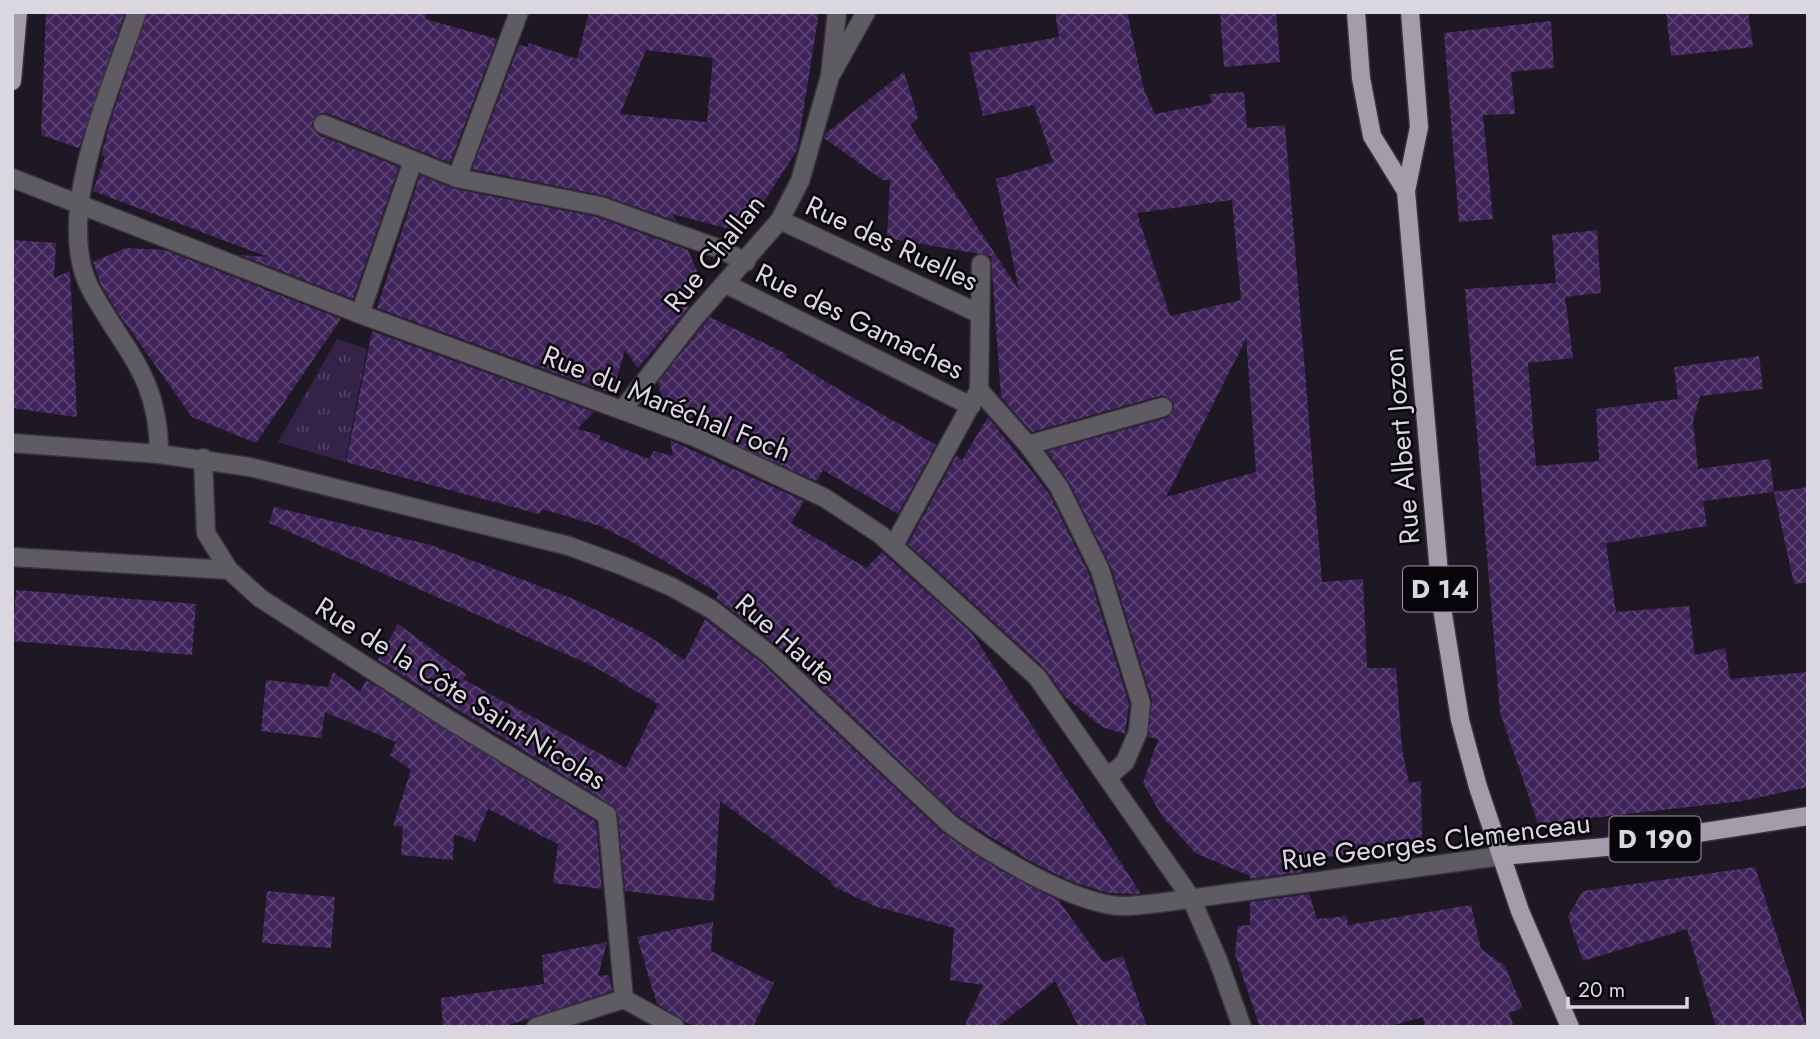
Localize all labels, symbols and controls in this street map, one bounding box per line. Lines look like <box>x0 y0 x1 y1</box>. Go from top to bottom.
street label: Rue Challan <box>654 185 775 321</box>
street label: Rue des Ruelles <box>799 185 985 301</box>
street label: Rue des Gamaches <box>749 253 971 390</box>
street label: Rue du Maréchal Foch <box>536 335 797 472</box>
street label: Rue Albert Jozon <box>1372 346 1431 546</box>
road number: D 14 <box>1403 566 1477 611</box>
street label: Rue Haute <box>726 584 845 695</box>
street label: Rue de la Côte Saint-Nicolas <box>307 587 614 800</box>
street label: Rue Georges Clemenceau <box>1279 802 1593 881</box>
road number: D 190 <box>1610 817 1700 862</box>
scale bar <box>1568 965 1687 1009</box>
text: 20 m <box>1578 975 1625 1005</box>

